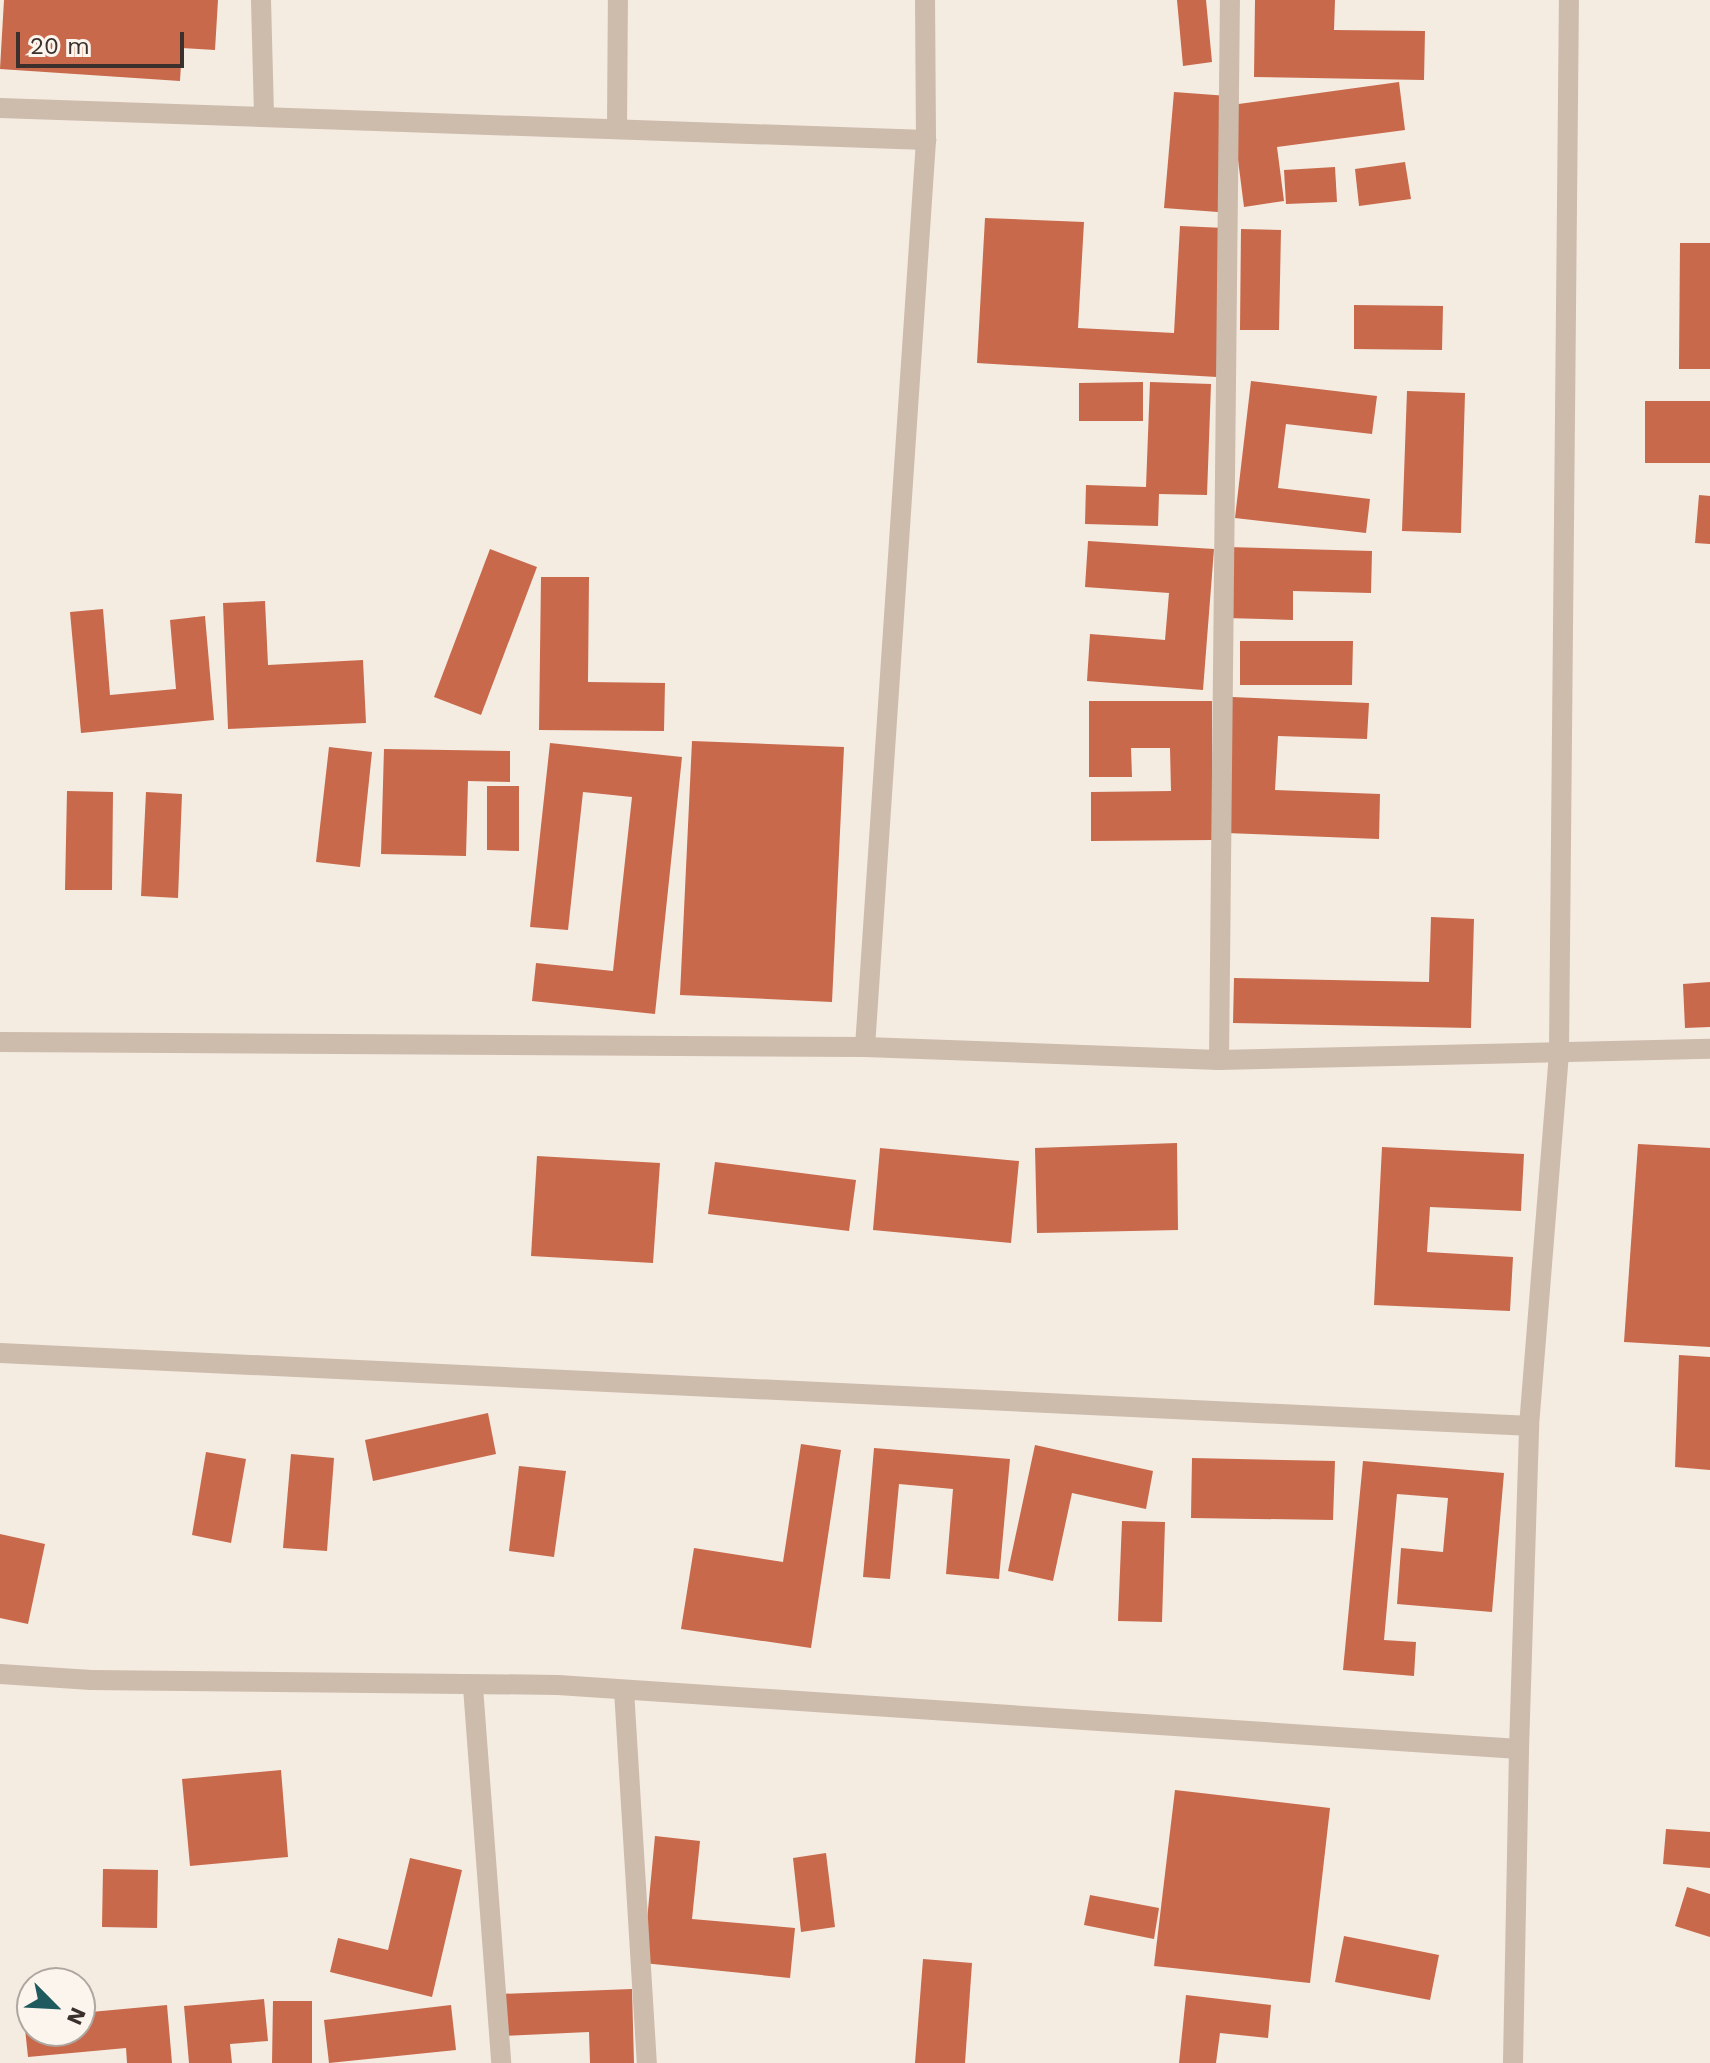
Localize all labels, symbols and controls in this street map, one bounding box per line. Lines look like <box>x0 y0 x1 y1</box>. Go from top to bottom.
scale bar <box>20 16 188 66</box>
text: 20 m <box>30 32 90 60</box>
north arrow <box>16 1967 96 2047</box>
text: N <box>62 2004 91 2029</box>

